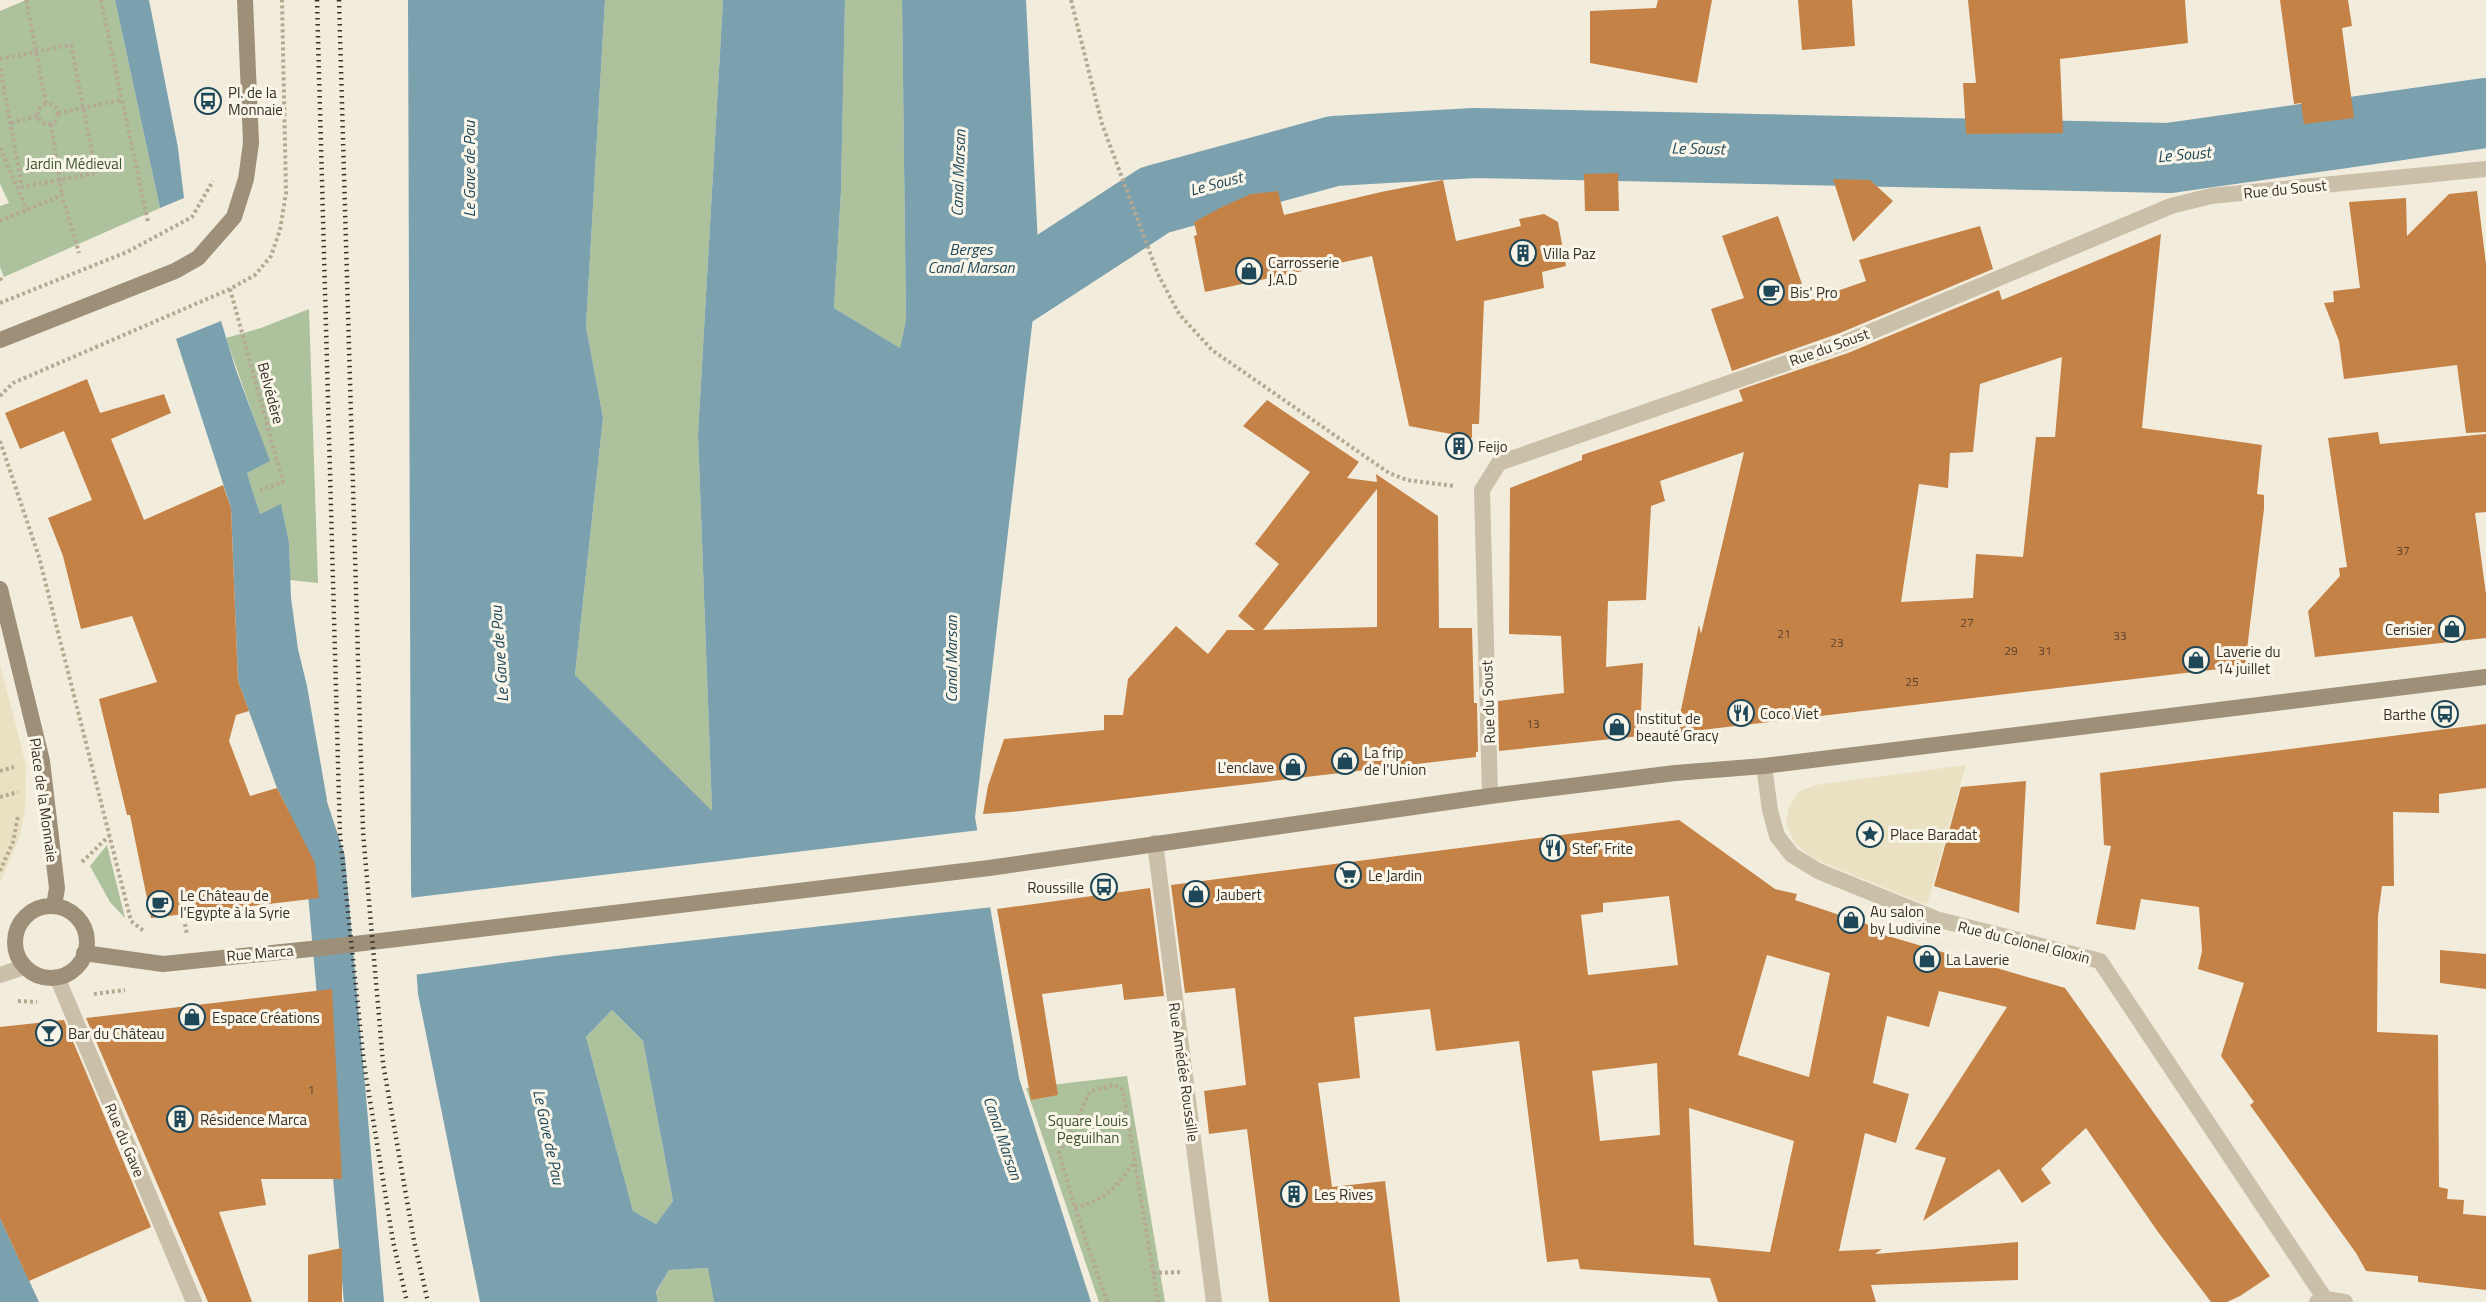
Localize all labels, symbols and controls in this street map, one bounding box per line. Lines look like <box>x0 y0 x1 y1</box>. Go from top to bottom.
place label: Pl. de la Monnaie <box>228 81 283 121</box>
bus stop icon: Pl. de la Monnaie <box>193 86 223 116</box>
water label: Le Gave de Pau <box>457 120 481 217</box>
water label: Canal Marsan <box>944 128 972 217</box>
water label: Le Soust <box>1671 136 1727 160</box>
water label: Le Soust <box>2156 140 2214 168</box>
park label: Jardin Médieval <box>26 152 122 175</box>
water label: Le Soust <box>1187 164 1247 202</box>
street label: Rue du Soust <box>2242 173 2328 205</box>
water label: Berges Canal Marsan <box>927 237 1016 279</box>
building icon: Villa Paz <box>1508 238 1538 268</box>
place label: Villa Paz <box>1543 242 1596 265</box>
place label: Carrosserie J.A.D <box>1268 251 1339 291</box>
shop icon: Carrosserie J.A.D <box>1234 256 1264 286</box>
cafe icon: Bis' Pro <box>1756 277 1786 307</box>
place label: Bis' Pro <box>1790 281 1838 304</box>
street label: Rue du Soust <box>1786 322 1873 372</box>
street label: Belvédère <box>252 360 290 426</box>
building icon: Feijo <box>1444 431 1474 461</box>
place label: Feijo <box>1478 435 1508 458</box>
house number: 37 <box>2396 541 2410 560</box>
water label: Le Gave de Pau <box>484 604 514 703</box>
house number: 27 <box>1960 613 1974 632</box>
water label: Canal Marsan <box>939 614 963 703</box>
shop icon: Cerisier <box>2437 614 2467 644</box>
place label: Cerisier <box>2385 618 2432 641</box>
house number: 21 <box>1777 624 1791 643</box>
house number: 33 <box>2113 626 2127 645</box>
house number: 23 <box>1830 633 1844 652</box>
place label: Laverie du 14 juillet <box>2216 640 2281 680</box>
house number: 29 <box>2004 641 2018 660</box>
house number: 31 <box>2038 641 2052 660</box>
shop icon: Laverie du 14 juillet <box>2181 645 2211 675</box>
street label: Rue du Soust <box>1475 659 1501 744</box>
house number: 25 <box>1905 672 1919 691</box>
restaurant icon: Coco Viet <box>1726 698 1756 728</box>
bus stop icon: Barthe <box>2430 699 2460 729</box>
place label: Coco Viet <box>1760 702 1819 725</box>
place label: Barthe <box>2383 703 2426 726</box>
place label: Institut de beauté Gracy <box>1636 707 1719 747</box>
shop icon: Institut de beauté Gracy <box>1602 712 1632 742</box>
house number: 13 <box>1526 714 1540 733</box>
street label: Place de la Monnaie <box>24 736 64 864</box>
place label: La frip de l'Union <box>1364 741 1426 781</box>
shop icon: La frip de l'Union <box>1330 746 1360 776</box>
shop icon: L'enclave <box>1278 752 1308 782</box>
place label: L'enclave <box>1218 756 1274 779</box>
place icon: Place Baradat <box>1855 819 1885 849</box>
place label: Place Baradat <box>1890 823 1978 846</box>
restaurant icon: Stef' Frite <box>1538 833 1568 863</box>
place label: Stef' Frite <box>1572 837 1633 860</box>
supermarket icon: Le Jardin <box>1333 860 1363 890</box>
place label: Le Jardin <box>1368 864 1422 887</box>
bus stop icon: Roussille <box>1089 872 1119 902</box>
place label: Roussille <box>1027 876 1084 899</box>
shop icon: Jaubert <box>1181 879 1211 909</box>
place label: Jaubert <box>1216 883 1262 906</box>
place label: Le Château de l'Egypte à la Syrie <box>180 884 290 924</box>
cafe icon: Le Château de l'Egypte à la Syrie <box>145 889 175 919</box>
place label: Au salon by Ludivine <box>1870 900 1941 940</box>
shop icon: Au salon by Ludivine <box>1836 905 1866 935</box>
street label: Rue du Colonel Gloxin <box>1955 914 2093 970</box>
street label: Rue Marca <box>226 939 295 967</box>
shop icon: La Laverie <box>1912 944 1942 974</box>
place label: La Laverie <box>1946 948 2009 971</box>
street label: Rue Amédée Roussille <box>1163 1001 1205 1143</box>
shop icon: Espace Créations <box>177 1002 207 1032</box>
place label: Espace Créations <box>212 1006 320 1029</box>
bar icon: Bar du Château <box>34 1018 64 1048</box>
place label: Bar du Château <box>68 1022 165 1045</box>
house number: 1 <box>308 1080 314 1099</box>
water label: Le Gave de Pau <box>527 1087 571 1188</box>
water label: Canal Marsan <box>977 1093 1029 1184</box>
street label: Rue du Gave <box>99 1099 151 1181</box>
building icon: Résidence Marca <box>165 1104 195 1134</box>
place label: Résidence Marca <box>200 1108 308 1131</box>
park label: Square Louis Peguilhan <box>1048 1109 1128 1149</box>
building icon: Les Rives <box>1279 1179 1309 1209</box>
place label: Les Rives <box>1314 1183 1373 1206</box>

